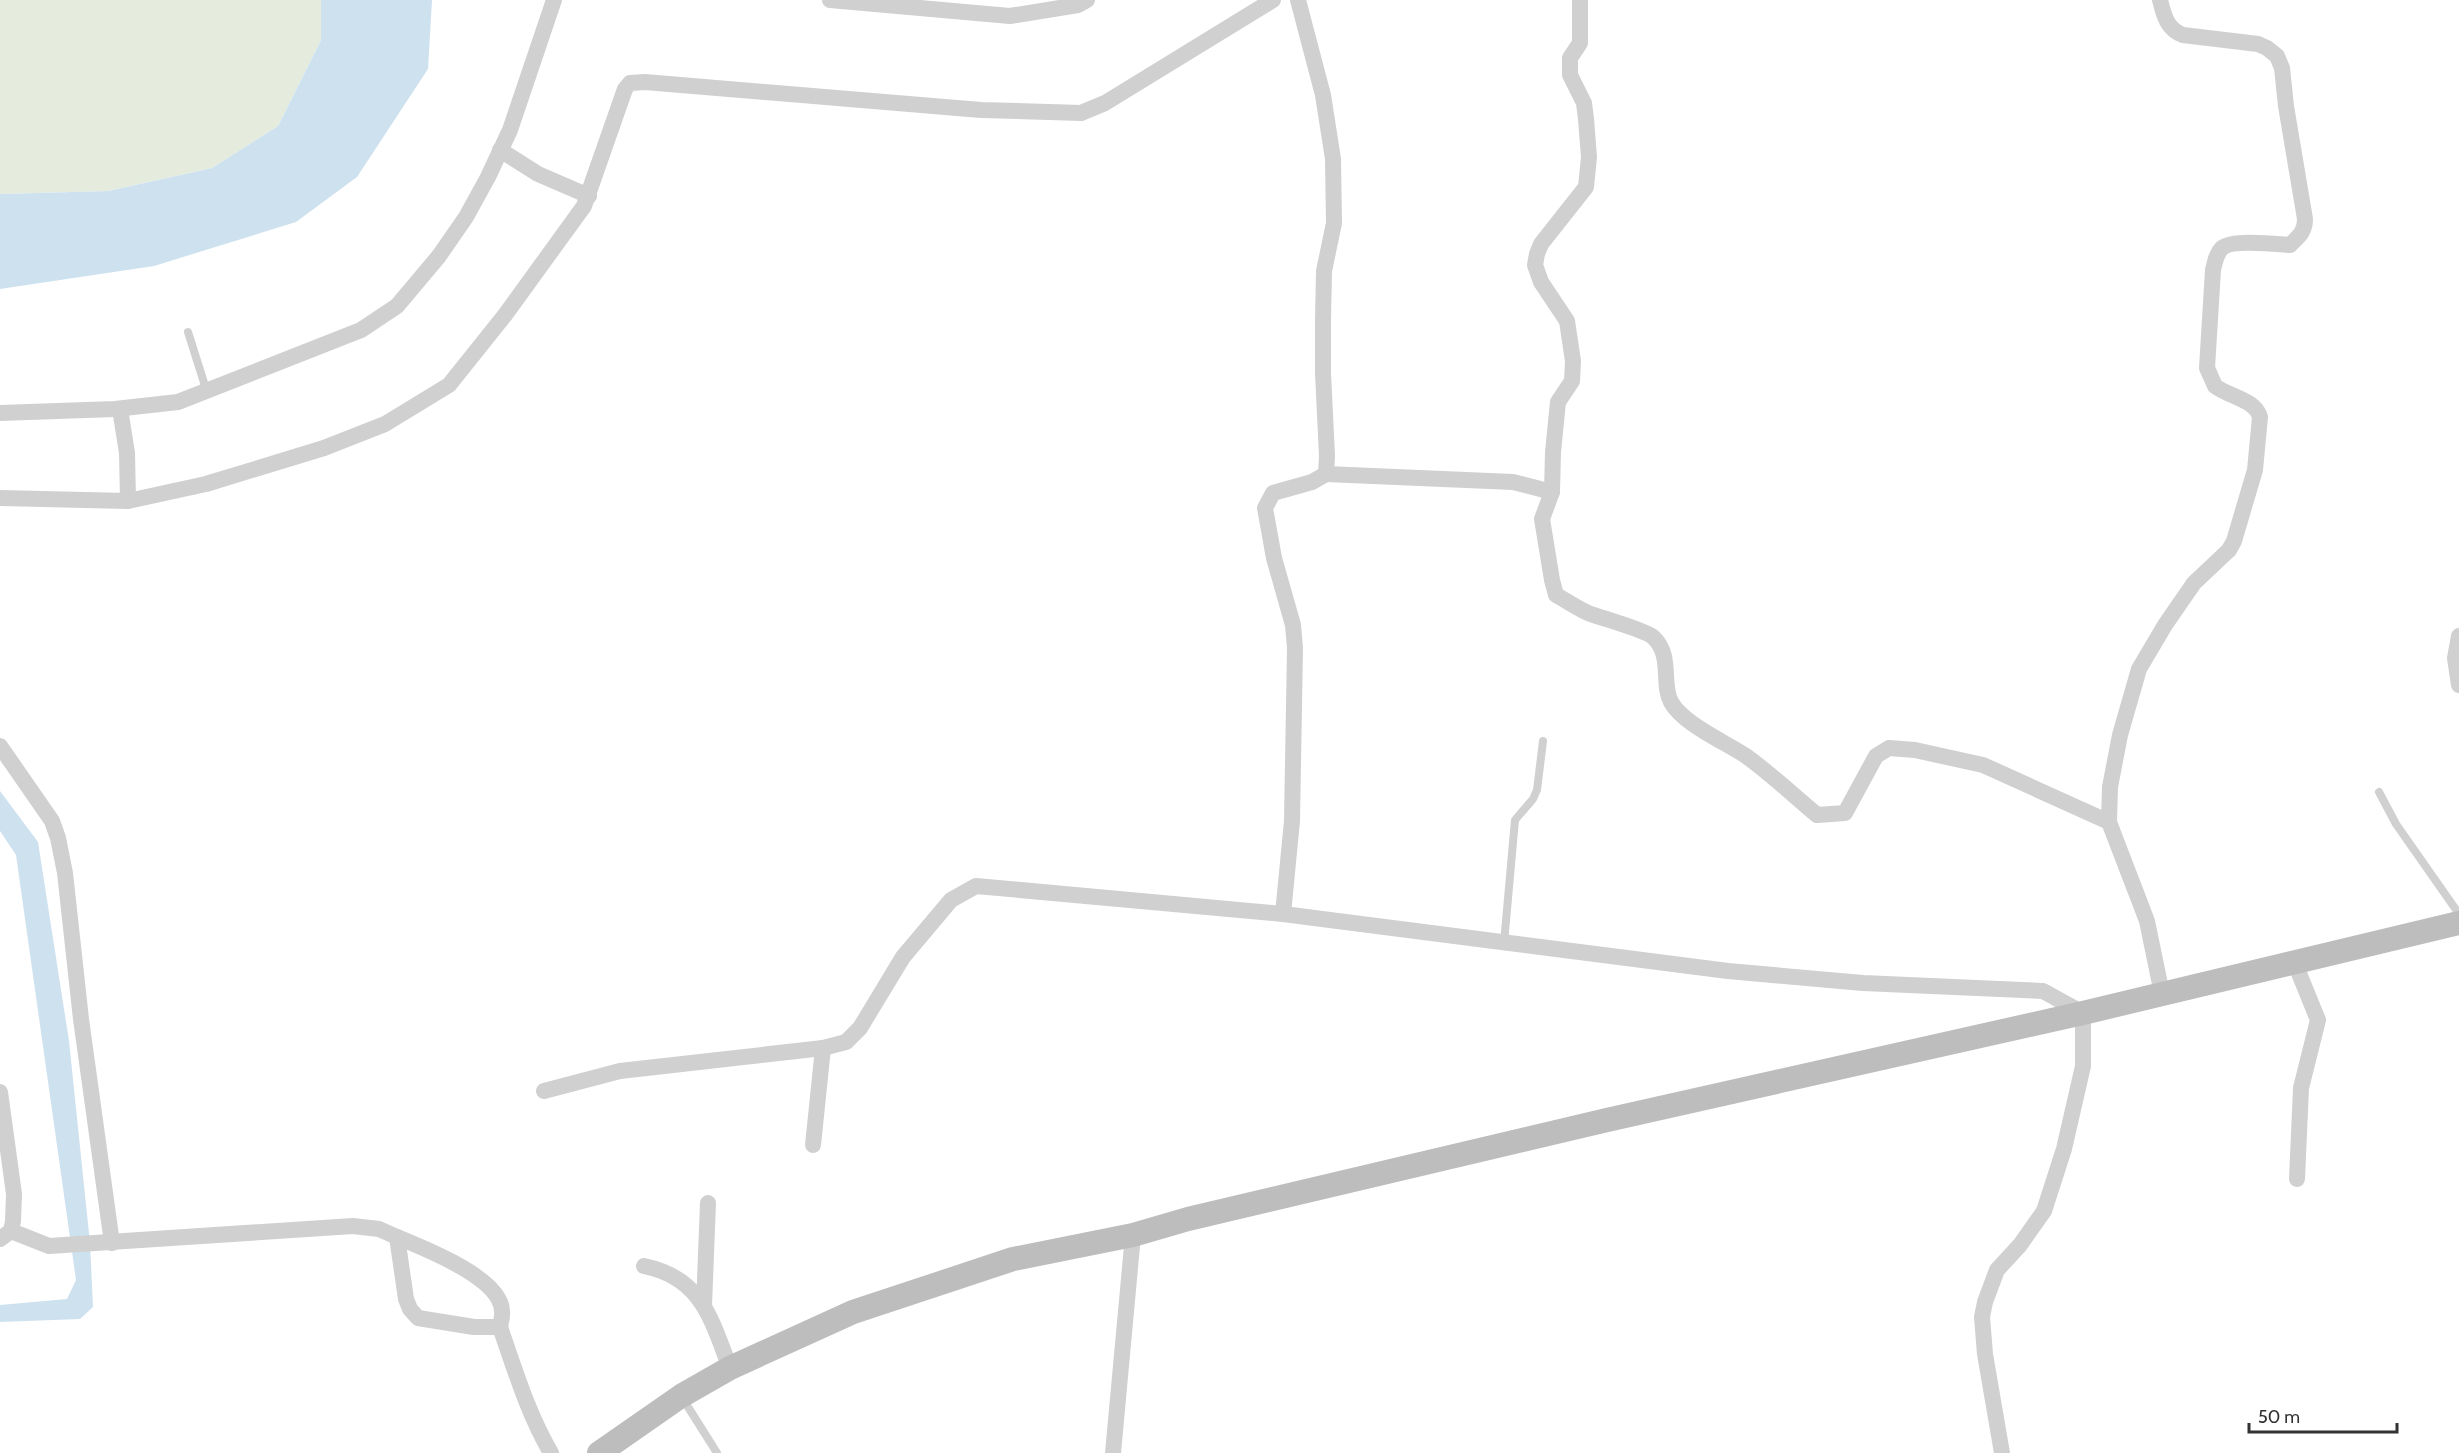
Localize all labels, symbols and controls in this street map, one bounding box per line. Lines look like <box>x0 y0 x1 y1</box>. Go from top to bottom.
scale bar <box>2249 1396 2398 1434</box>
text: 50 m <box>2258 1406 2300 1428</box>

